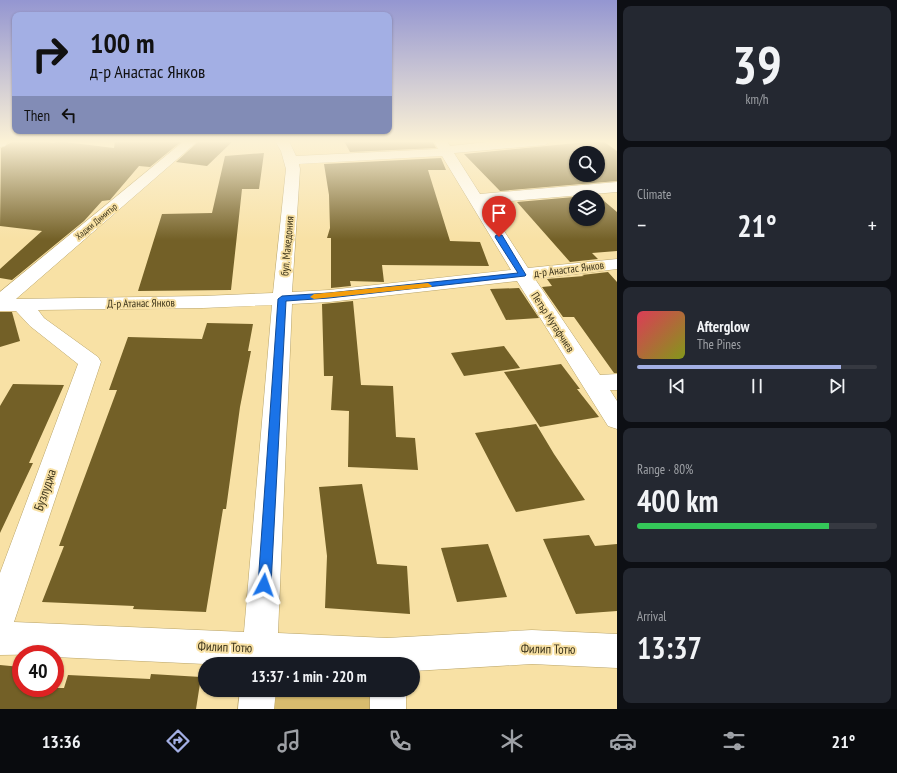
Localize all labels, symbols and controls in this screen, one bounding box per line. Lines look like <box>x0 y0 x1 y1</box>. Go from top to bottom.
text: 100 m <box>90 24 154 61</box>
icon: right <box>24 28 76 80</box>
text: 39 <box>732 31 782 98</box>
text: д-р Анастас Янков <box>90 60 205 83</box>
text: km/h <box>745 91 769 108</box>
icon: left <box>58 104 80 126</box>
text: Then <box>24 106 50 125</box>
map controls <box>569 146 605 226</box>
button: search <box>569 146 605 182</box>
text: Climate <box>637 186 671 203</box>
button: layers <box>569 190 605 226</box>
pin <box>482 196 516 237</box>
street label: Хаджи Димитър <box>73 200 119 241</box>
icon: arrive <box>488 202 510 224</box>
text: 21° <box>737 206 777 245</box>
text: − <box>637 211 646 239</box>
text: + <box>868 211 877 239</box>
street label: бул. Македония <box>277 215 297 277</box>
street label: д-р Анастас Янков <box>533 258 605 280</box>
street label: Петър Мутафчиев <box>528 289 578 355</box>
street label: Д-р Атанас Янков <box>107 295 175 311</box>
text: Afterglow <box>697 317 749 336</box>
text: The Pines <box>697 336 741 353</box>
icon: previous <box>666 375 688 397</box>
icon: pause <box>746 375 768 397</box>
icon: next <box>826 375 848 397</box>
text: Range · 80% <box>637 461 693 478</box>
street label: Бузлуджа <box>30 467 60 513</box>
text: 400 km <box>637 481 718 520</box>
position arrow <box>243 564 285 606</box>
text: Arrival <box>637 608 666 625</box>
text: 13:37 <box>637 628 702 667</box>
street label: Филип Тотю <box>197 638 253 656</box>
street label: Филип Тотю <box>521 640 576 658</box>
speed limit sign: 40 <box>12 645 64 697</box>
text: 13:37 · 1 min · 220 m <box>251 667 367 686</box>
icon: directions <box>164 727 192 755</box>
icon: music <box>275 727 303 755</box>
icon: phone <box>386 727 414 755</box>
icon: climate <box>498 727 526 755</box>
icon: car <box>609 727 637 755</box>
icon: filters <box>720 727 748 755</box>
text: 13:36 <box>42 730 81 753</box>
text: 21° <box>832 730 855 753</box>

